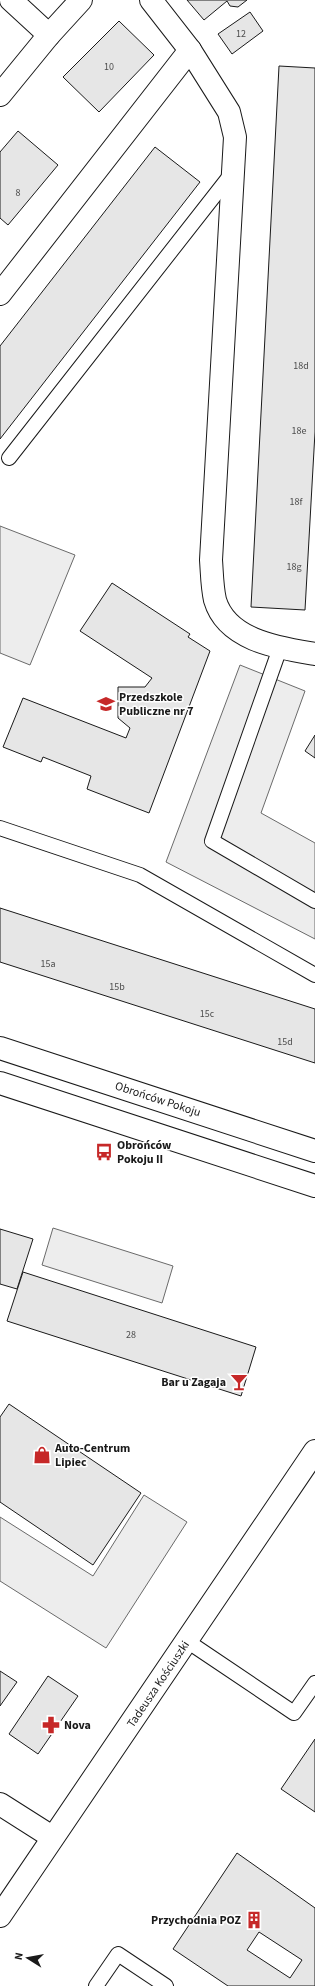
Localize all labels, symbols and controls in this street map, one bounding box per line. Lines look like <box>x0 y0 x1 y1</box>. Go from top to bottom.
house number: 12 <box>236 27 246 41</box>
house number: 10 <box>104 60 114 74</box>
house number: 8 <box>16 186 21 200</box>
house number: 18d <box>293 359 309 373</box>
house number: 18e <box>292 424 306 438</box>
house number: 18f <box>290 495 304 509</box>
house number: 18g <box>287 560 301 574</box>
place label: Przedszkole Publiczne nr 7 <box>119 689 194 720</box>
school or university icon: Przedszkole Publiczne nr 7 <box>96 694 116 714</box>
house number: 15a <box>41 957 55 971</box>
house number: 15b <box>109 980 125 994</box>
house number: 15c <box>200 1007 215 1021</box>
house number: 15d <box>277 1035 293 1049</box>
street label: Obrońców Pokoju <box>113 1078 203 1121</box>
place label: Obrońców Pokoju II <box>117 1137 172 1168</box>
bus stop icon: Obrońców Pokoju II <box>94 1142 114 1162</box>
house number: 28 <box>126 1328 136 1342</box>
bar icon: Bar u Zagaja <box>229 1372 249 1392</box>
place label: Bar u Zagaja <box>161 1374 226 1391</box>
place label: Auto-Centrum Lipiec <box>54 1440 130 1471</box>
shop icon: Auto-Centrum Lipiec <box>32 1445 52 1465</box>
street label: Tadeusza Kościuszki <box>123 1637 194 1731</box>
pharmacy icon: Nova <box>41 1715 61 1735</box>
place label: Nova <box>64 1717 91 1734</box>
building icon: Przychodnia POZ <box>244 1910 264 1930</box>
place label: Przychodnia POZ <box>151 1912 242 1929</box>
north arrow <box>8 1938 48 1978</box>
text: N <box>11 1951 27 1961</box>

